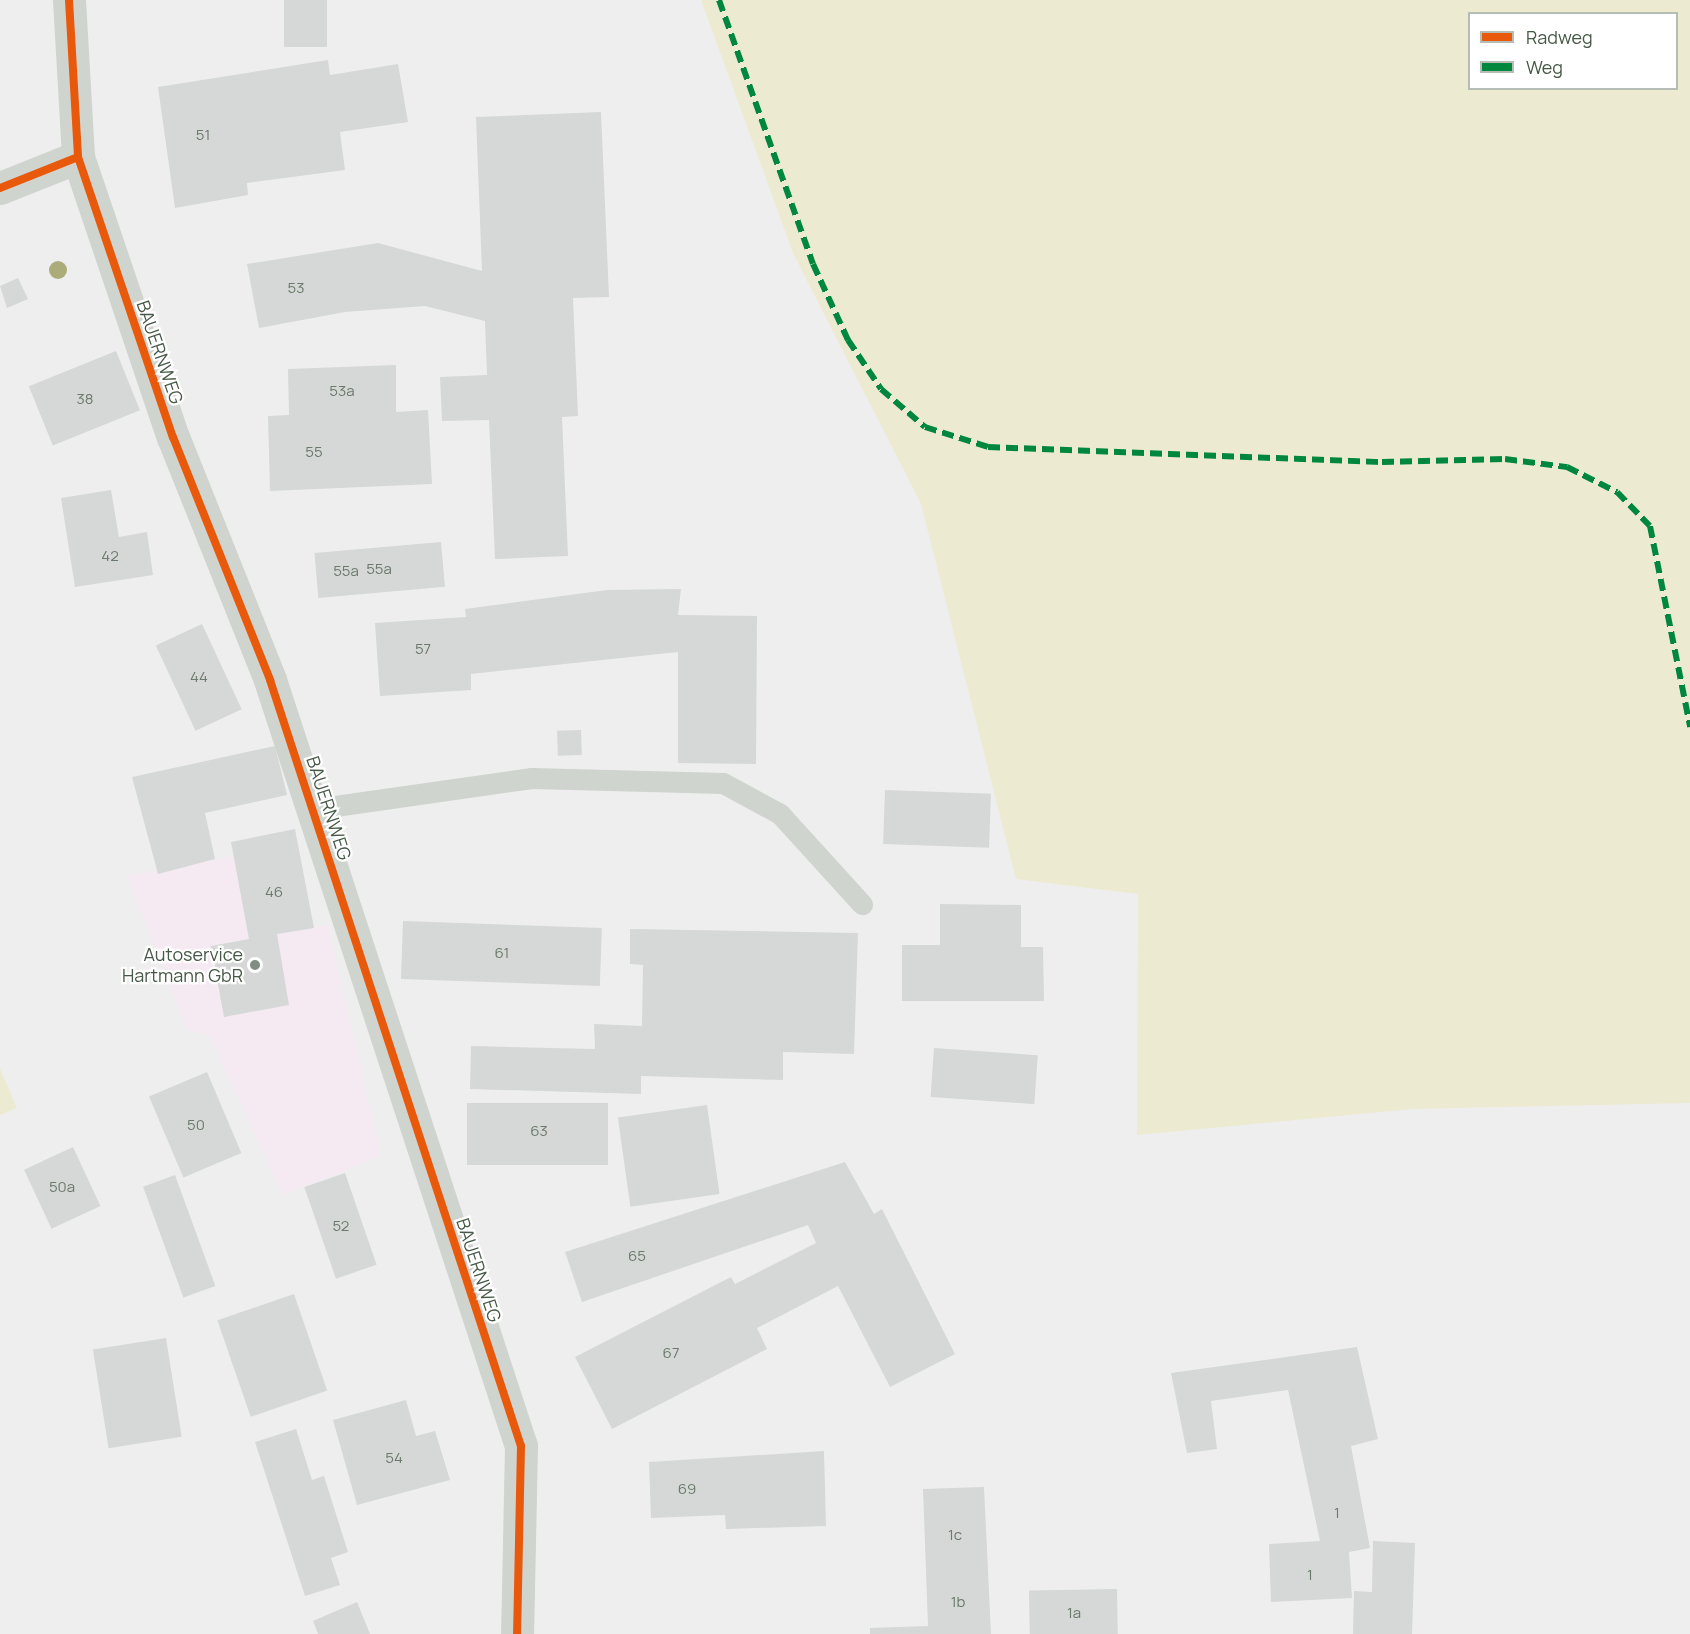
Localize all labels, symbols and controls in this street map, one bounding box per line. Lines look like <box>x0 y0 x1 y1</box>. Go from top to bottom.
legend <box>1468 12 1678 90</box>
text: Radweg <box>1526 25 1593 49</box>
text: Weg <box>1526 55 1563 79</box>
house number: 51 <box>196 126 210 144</box>
house number: 53 <box>288 279 304 297</box>
street label: BAUERNWEG <box>132 297 188 407</box>
house number: 53a <box>329 382 355 400</box>
house number: 38 <box>76 390 94 408</box>
house number: 55 <box>305 443 323 461</box>
house number: 42 <box>101 547 119 565</box>
house number: 55a <box>366 560 392 578</box>
house number: 55a <box>333 562 359 580</box>
house number: 57 <box>415 640 431 658</box>
house number: 44 <box>190 668 208 686</box>
street label: BAUERNWEG <box>302 753 356 863</box>
house number: 46 <box>265 883 283 901</box>
place label: Autoservice Hartmann GbR <box>122 944 243 986</box>
house number: 61 <box>495 944 509 962</box>
marker: Autoservice Hartmann GbR <box>248 958 262 972</box>
house number: 50 <box>187 1116 205 1134</box>
house number: 63 <box>530 1122 548 1140</box>
house number: 50a <box>49 1178 75 1196</box>
street label: BAUERNWEG <box>452 1215 506 1325</box>
house number: 52 <box>333 1217 349 1235</box>
house number: 65 <box>628 1247 646 1265</box>
house number: 67 <box>663 1344 679 1362</box>
house number: 54 <box>385 1449 403 1467</box>
house number: 69 <box>678 1480 696 1498</box>
house number: 1 <box>1334 1504 1340 1522</box>
house number: 1c <box>948 1526 962 1544</box>
house number: 1 <box>1307 1566 1313 1584</box>
house number: 1b <box>951 1593 965 1611</box>
house number: 1a <box>1067 1604 1081 1622</box>

